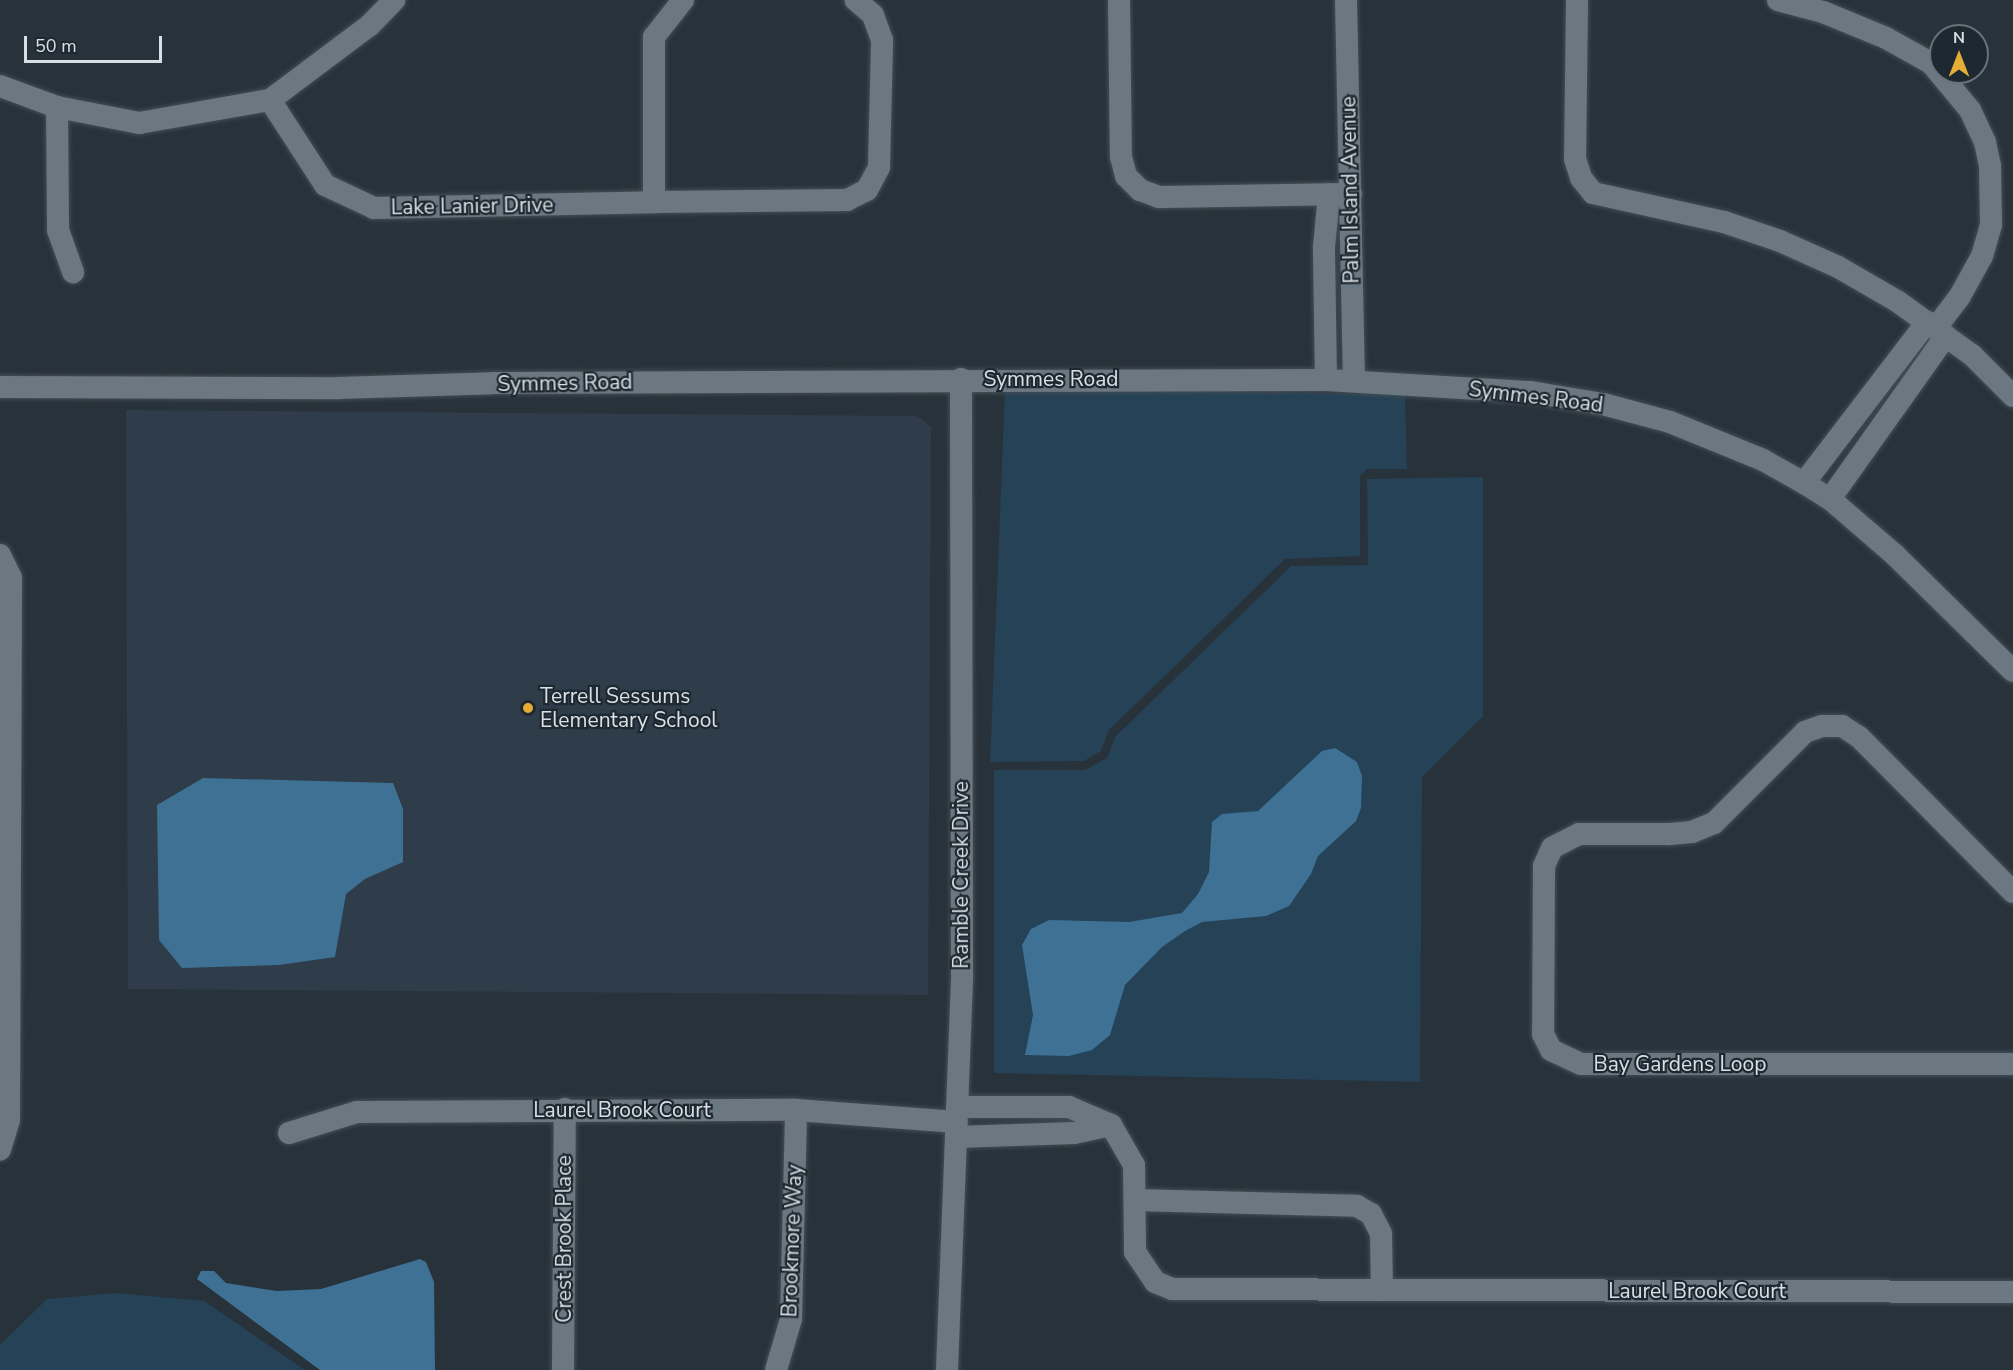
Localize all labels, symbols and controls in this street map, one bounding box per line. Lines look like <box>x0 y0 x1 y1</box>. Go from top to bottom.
scale bar <box>27 24 165 62</box>
north arrow <box>1929 24 1989 84</box>
text: N <box>1953 27 1965 49</box>
text: 50 m <box>35 34 77 58</box>
street label: Palm Island Avenue <box>1336 96 1364 284</box>
street label: Lake Lanier Drive <box>391 192 553 220</box>
street label: Symmes Road <box>983 366 1119 392</box>
street label: Symmes Road <box>497 369 633 397</box>
street label: Symmes Road <box>1467 376 1605 418</box>
place label: Terrell Sessums Elementary School <box>540 683 718 733</box>
marker: Terrell Sessums Elementary School <box>521 701 535 715</box>
street label: Ramble Creek Drive <box>948 781 974 969</box>
street label: Bay Gardens Loop <box>1594 1051 1766 1077</box>
street label: Laurel Brook Court <box>533 1097 711 1123</box>
street label: Crest Brook Place <box>551 1155 577 1323</box>
street label: Brookmore Way <box>777 1164 807 1318</box>
street label: Laurel Brook Court <box>1608 1278 1786 1304</box>

